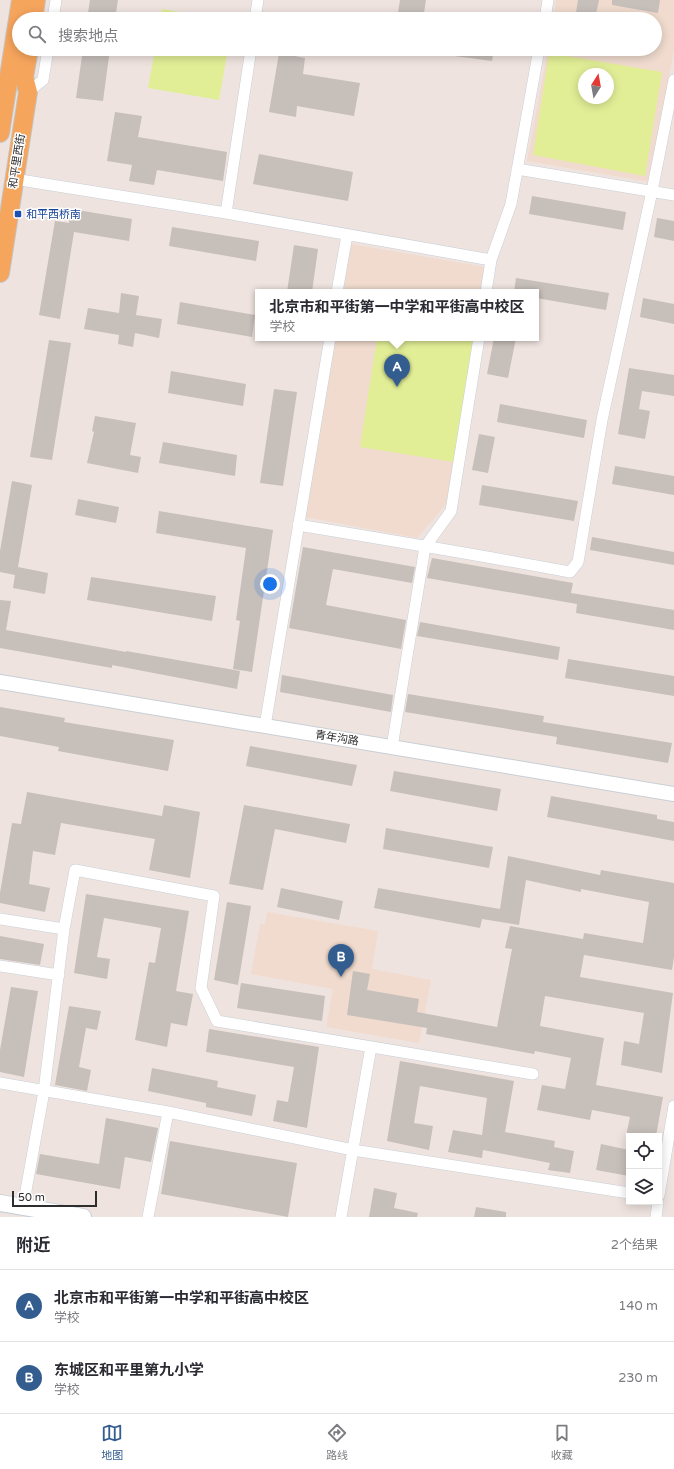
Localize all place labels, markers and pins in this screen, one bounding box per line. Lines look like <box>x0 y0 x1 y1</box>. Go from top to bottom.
place label: 和平西桥南 <box>26 208 81 221</box>
marker: 和平西桥南 <box>13 209 23 219</box>
pin: A <box>384 354 410 387</box>
pin: B <box>328 944 354 977</box>

